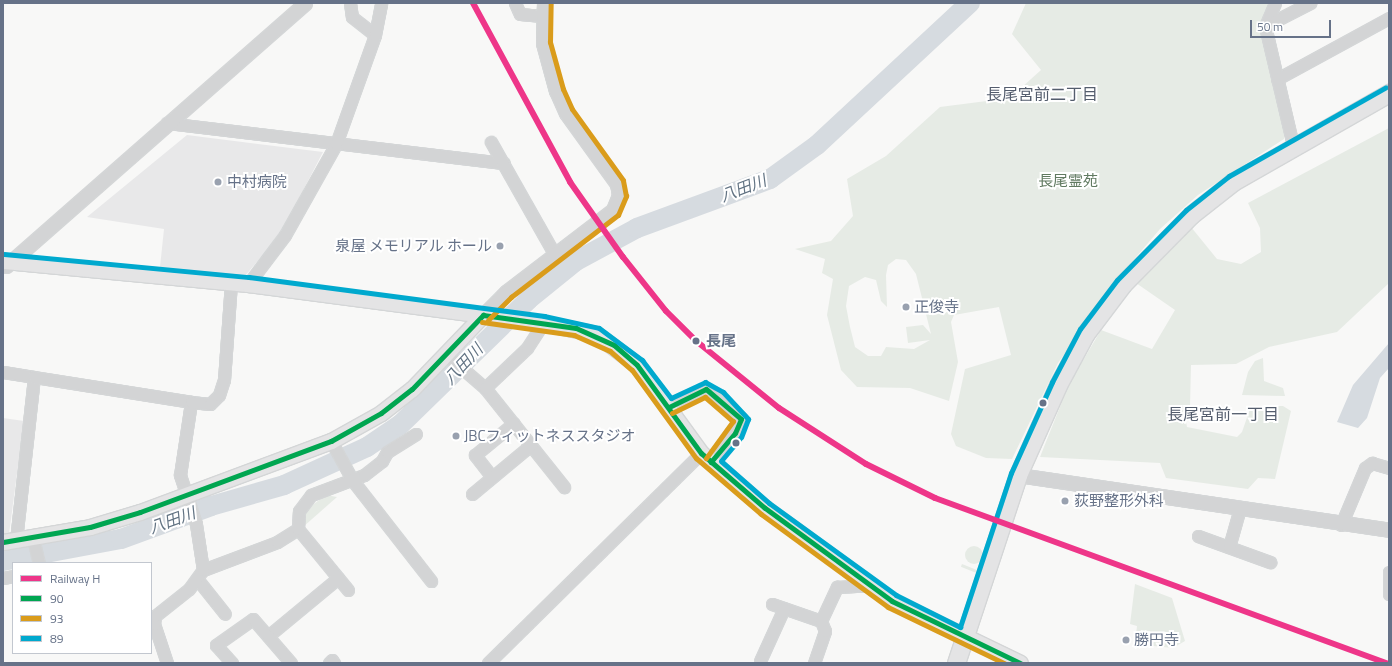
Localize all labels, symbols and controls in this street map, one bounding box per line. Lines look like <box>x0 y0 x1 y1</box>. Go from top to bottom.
scale bar <box>1252 12 1333 38</box>
text: 50 m <box>1257 17 1283 36</box>
district label: 長尾宮前二丁目 <box>986 84 1098 104</box>
water label: 八田川 <box>717 170 769 206</box>
park label: 長尾霊苑 <box>1038 172 1098 190</box>
place label: 中村病院 <box>227 173 287 191</box>
marker: 中村病院 <box>212 176 224 188</box>
place label: 泉屋 メモリアル ホール <box>335 237 492 255</box>
marker: 泉屋 メモリアル ホール <box>495 241 505 251</box>
place label: 正俊寺 <box>914 298 959 316</box>
marker: 正俊寺 <box>901 302 911 312</box>
place label: 長尾 <box>706 332 736 350</box>
marker: 長尾 <box>689 334 703 348</box>
water label: 八田川 <box>440 340 486 388</box>
unlabelled marker <box>1038 398 1048 408</box>
district label: 長尾宮前一丁目 <box>1167 404 1279 424</box>
place label: JBCフィットネススタジオ <box>464 427 636 445</box>
marker: JBCフィットネススタジオ <box>451 431 461 441</box>
unlabelled marker <box>731 438 741 448</box>
place label: 荻野整形外科 <box>1074 492 1164 510</box>
marker: 荻野整形外科 <box>1059 495 1071 507</box>
water label: 八田川 <box>146 503 198 537</box>
legend <box>12 562 152 654</box>
text: Railway H <box>50 569 100 588</box>
text: 90 <box>50 589 63 608</box>
text: 93 <box>50 609 63 628</box>
text: 89 <box>50 629 63 648</box>
place label: 勝円寺 <box>1134 631 1179 649</box>
marker: 勝円寺 <box>1121 635 1131 645</box>

